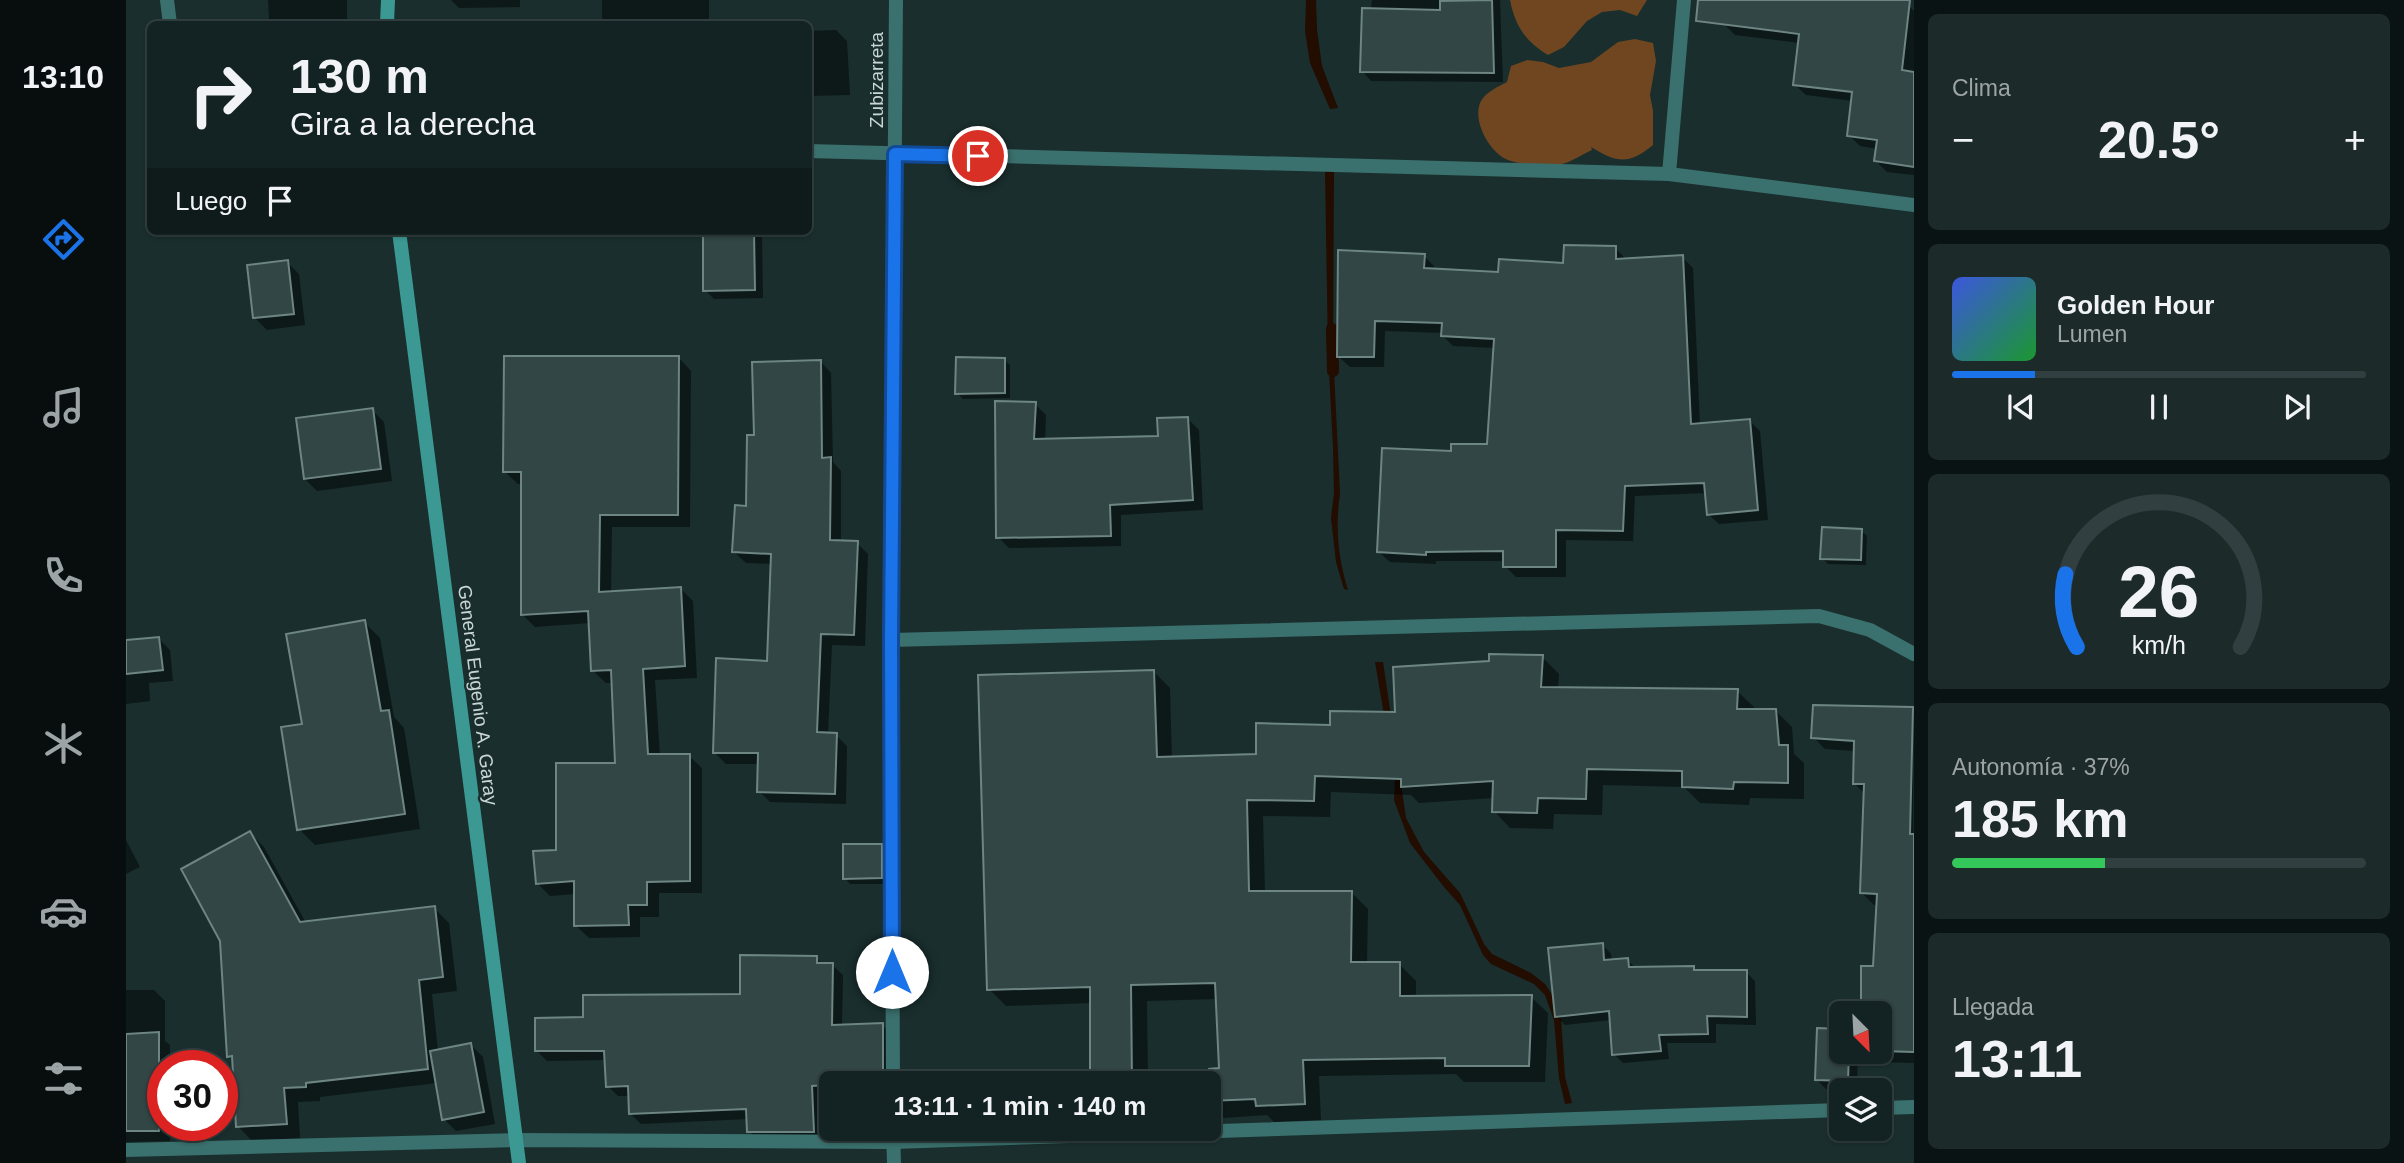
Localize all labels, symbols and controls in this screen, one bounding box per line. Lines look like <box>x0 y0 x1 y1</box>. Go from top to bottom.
street label: Zubizarreta <box>866 32 887 128</box>
icon: right <box>175 49 266 140</box>
text: 130 m <box>290 49 429 103</box>
text: 13:10 <box>22 59 104 95</box>
text: Clima <box>1952 75 2011 101</box>
text: Gira a la derecha <box>290 106 535 142</box>
text: 20.5° <box>2098 111 2220 169</box>
text: − <box>1952 119 1974 161</box>
text: + <box>2344 119 2366 161</box>
pin <box>948 126 1008 186</box>
icon: arrive <box>959 137 997 175</box>
icon: arrive <box>261 182 299 220</box>
text: Luego <box>175 186 247 216</box>
icon: directions <box>39 215 88 264</box>
text: Golden Hour <box>2057 290 2214 320</box>
text: Lumen <box>2057 321 2127 347</box>
icon: music <box>39 383 88 432</box>
icon: previous <box>2002 388 2040 426</box>
icon: pause <box>2140 388 2178 426</box>
icon: next <box>2278 388 2316 426</box>
icon: phone <box>39 551 88 600</box>
text: 26 <box>2119 552 2199 633</box>
street label: General Eugenio A. Garay <box>454 584 502 807</box>
text: km/h <box>2132 631 2186 659</box>
icon: climate <box>39 719 88 768</box>
text: Autonomía · 37% <box>1952 754 2130 780</box>
text: 185 km <box>1952 790 2128 848</box>
icon: car <box>39 887 88 936</box>
position arrow <box>855 935 929 1009</box>
text: Llegada <box>1952 994 2034 1020</box>
north arrow <box>1829 1001 1892 1064</box>
map controls <box>1829 1001 1892 1141</box>
text: 13:11 <box>1952 1030 2082 1088</box>
speed limit sign: 30 <box>147 1050 238 1141</box>
icon: filters <box>39 1054 88 1103</box>
button: layers <box>1829 1078 1892 1141</box>
text: 13:11 · 1 min · 140 m <box>894 1091 1146 1121</box>

